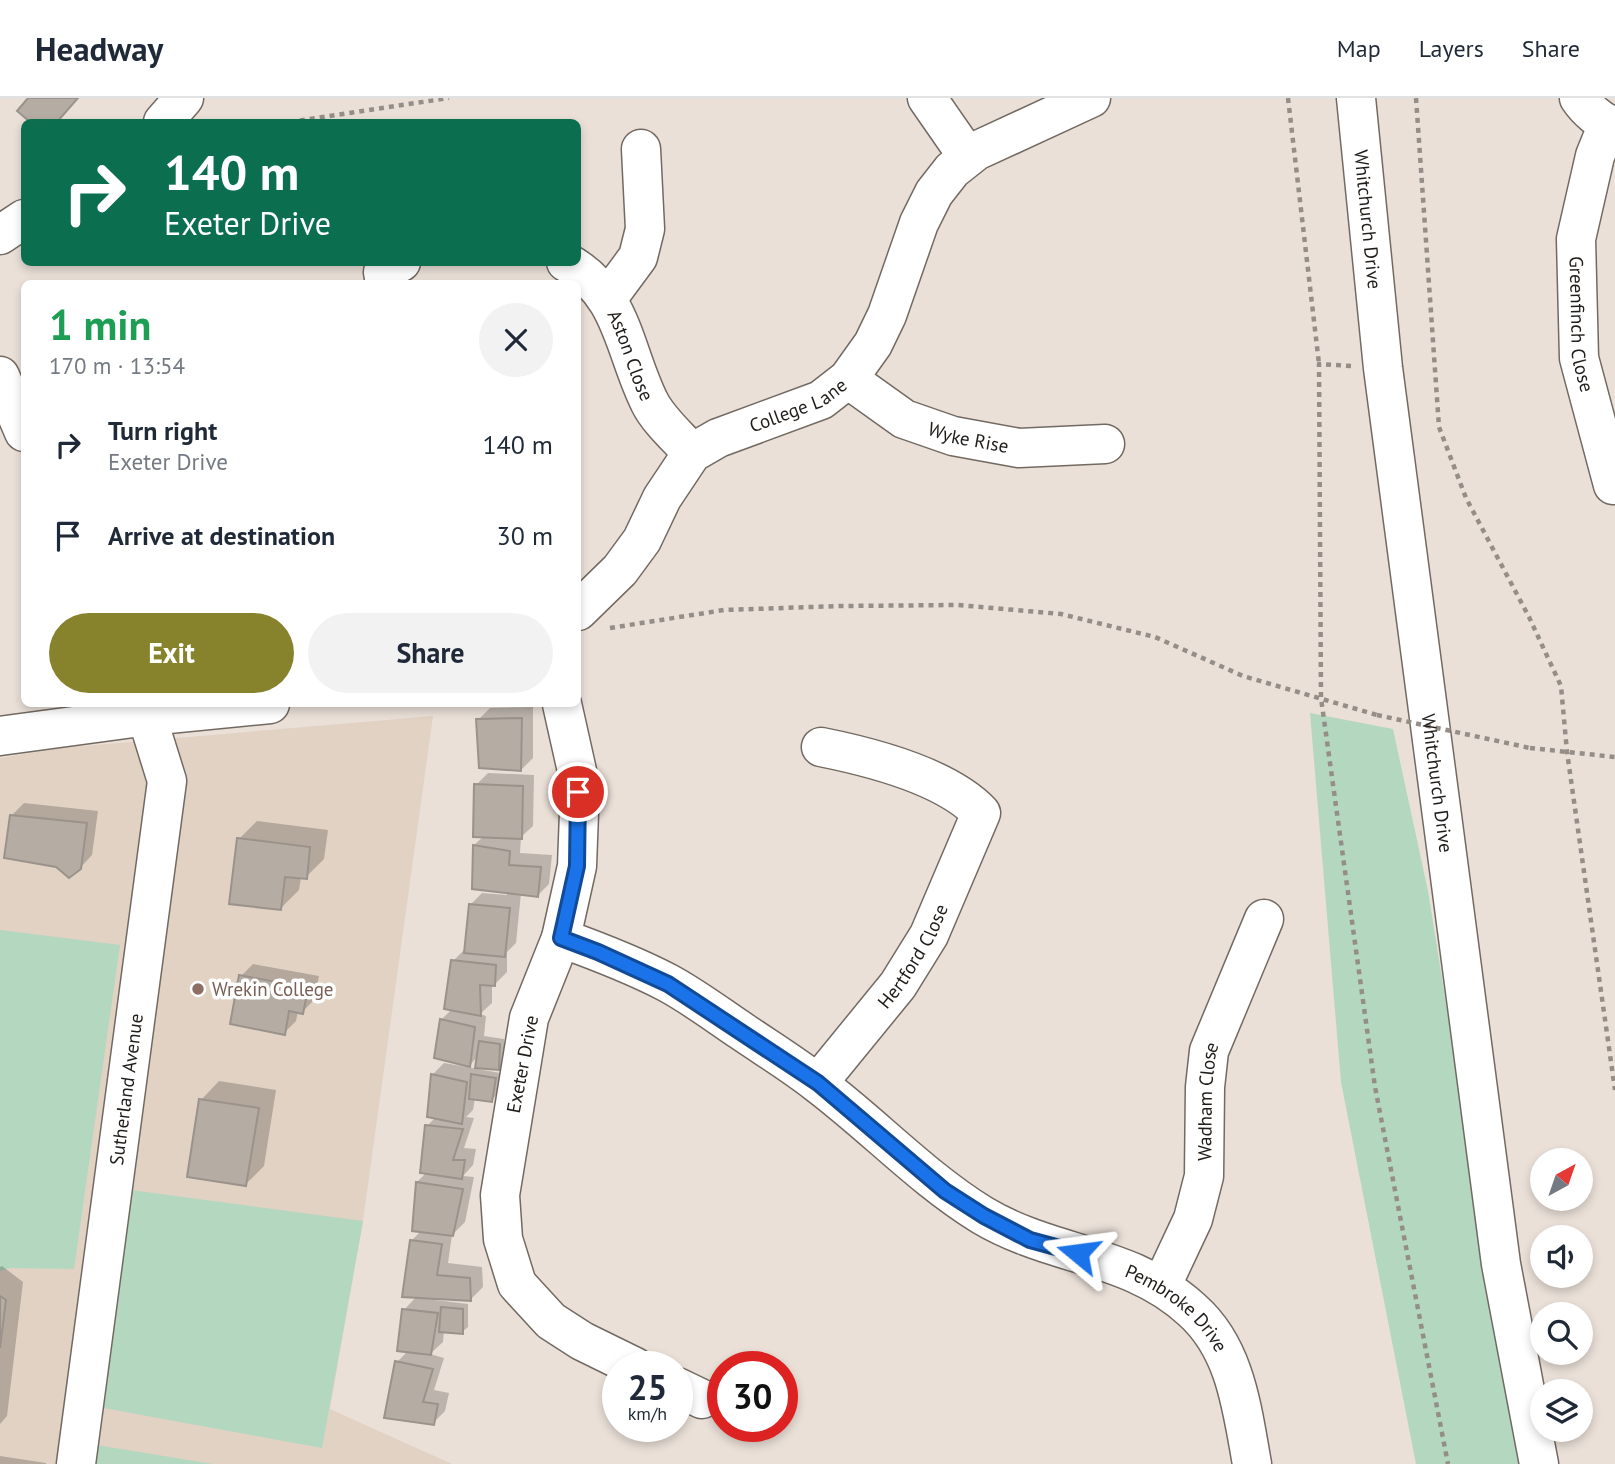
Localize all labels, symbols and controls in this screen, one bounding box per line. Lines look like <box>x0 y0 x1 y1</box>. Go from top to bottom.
text: Headway <box>35 27 163 70</box>
text: Map <box>1337 33 1381 64</box>
text: Layers <box>1419 33 1484 64</box>
text: Share <box>1522 33 1580 64</box>
text: 140 m <box>164 140 299 204</box>
icon: right <box>49 147 140 238</box>
street label: Whitchurch Drive <box>1349 149 1387 290</box>
text: Exeter Drive <box>164 202 331 244</box>
street label: Greenfinch Close <box>1564 256 1600 395</box>
text: 1 min <box>49 297 151 352</box>
button: close <box>479 303 553 377</box>
street label: Aston Close <box>603 306 659 405</box>
text: 170 m · 13:54 <box>49 351 185 380</box>
street label: College Lane <box>746 373 851 437</box>
text: Turn right <box>108 414 217 447</box>
street label: Wyke Rise <box>925 416 1011 458</box>
icon: right <box>49 426 87 464</box>
text: 140 m <box>482 428 553 461</box>
text: Exeter Drive <box>108 447 228 476</box>
icon: arrive <box>49 517 87 555</box>
text: Arrive at destination <box>108 519 335 552</box>
text: 30 m <box>497 519 553 552</box>
button: Exit <box>49 613 294 693</box>
button: Share <box>308 613 553 693</box>
street label: Whitchurch Drive <box>1417 712 1459 854</box>
pin <box>548 762 608 822</box>
icon: arrive <box>559 773 597 811</box>
street label: Hertford Close <box>872 900 953 1013</box>
place label: Wrekin College <box>212 977 334 1001</box>
marker: Wrekin College <box>190 981 206 997</box>
street label: Sutherland Avenue <box>104 1012 148 1167</box>
street label: Exeter Drive <box>501 1013 543 1115</box>
street label: Wadham Close <box>1192 1038 1224 1161</box>
north arrow <box>1530 1148 1592 1211</box>
map controls <box>1530 1148 1593 1442</box>
position arrow <box>1041 1216 1115 1290</box>
button: sound <box>1530 1225 1593 1288</box>
street label: Pembroke Drive <box>1122 1259 1233 1356</box>
button: search <box>1530 1302 1593 1365</box>
speed limit sign: 30 <box>707 1351 798 1442</box>
text: 25 <box>628 1364 667 1410</box>
button: layers <box>1530 1379 1593 1442</box>
text: km/h <box>628 1402 667 1425</box>

